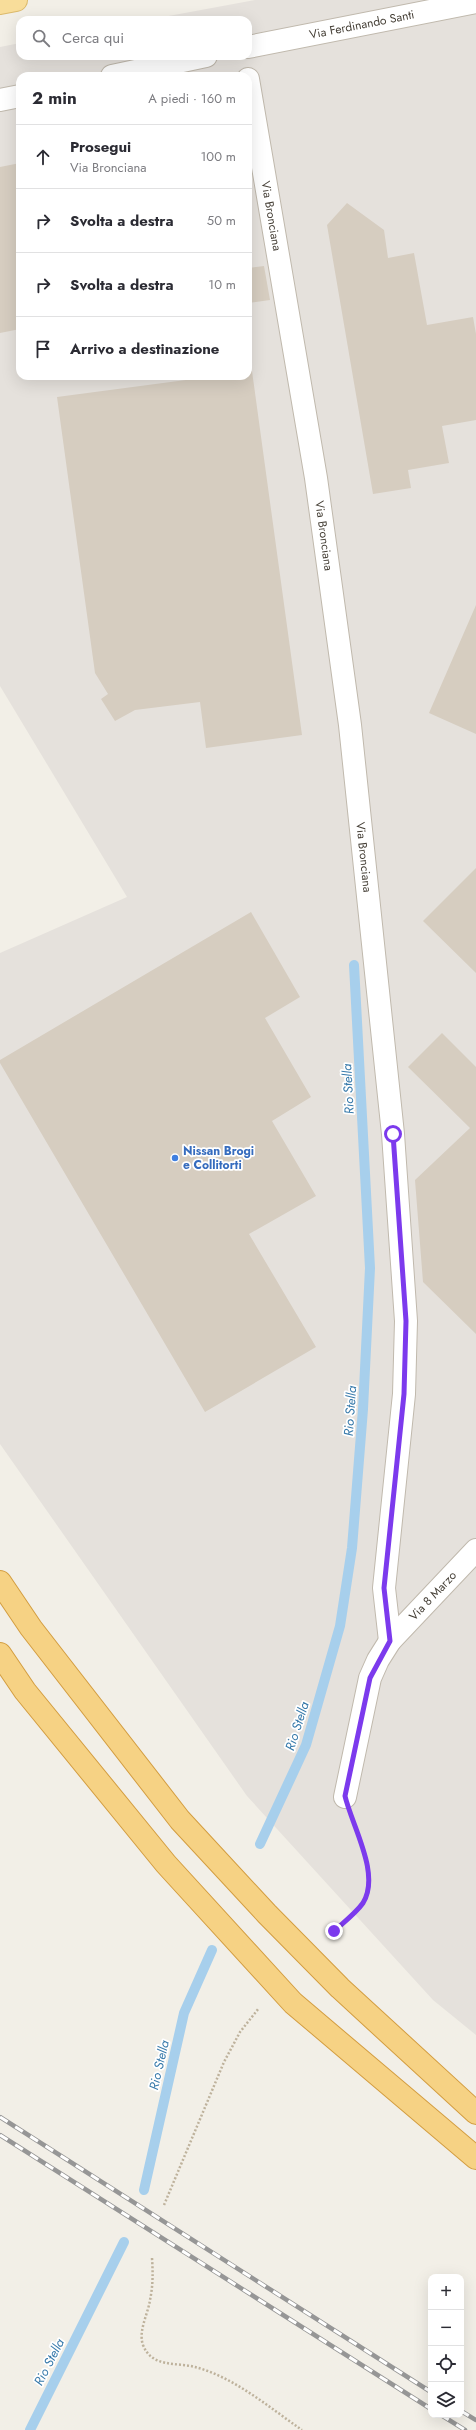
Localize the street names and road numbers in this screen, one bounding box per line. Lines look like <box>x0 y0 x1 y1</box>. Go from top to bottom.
street label: Via Ferdinando Santi <box>308 5 416 44</box>
street label: Via Bronciana <box>257 180 286 253</box>
street label: Via Bronciana <box>310 499 338 572</box>
street label: Via Bronciana <box>351 821 377 894</box>
street label: Via 8 Marzo <box>405 1567 461 1625</box>

